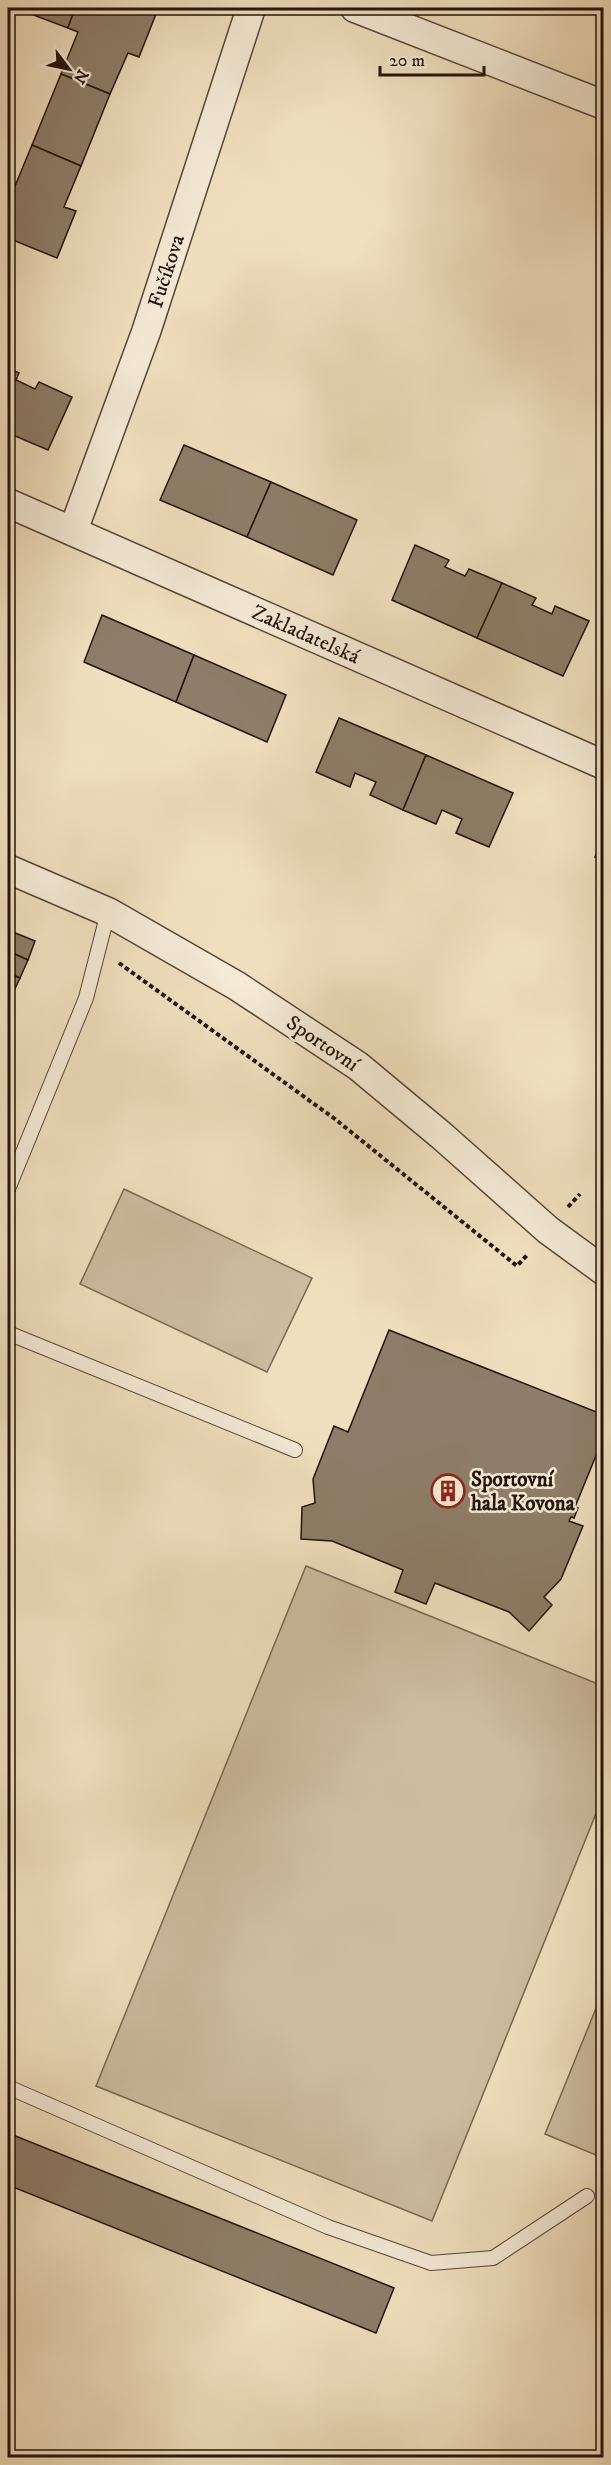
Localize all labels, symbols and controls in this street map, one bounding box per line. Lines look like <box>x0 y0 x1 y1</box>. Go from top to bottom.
north arrow <box>39 39 99 99</box>
scale bar <box>380 39 484 77</box>
text: 20 m <box>389 50 425 72</box>
text: N <box>69 66 93 87</box>
street label: Fučíkova <box>143 231 191 311</box>
street label: Zakladatelská <box>248 600 364 670</box>
street label: Sportovní <box>281 1010 365 1078</box>
place label: Sportovní hala Kovona <box>470 1467 576 1517</box>
building icon: Sportovní hala Kovona <box>430 1473 466 1509</box>

